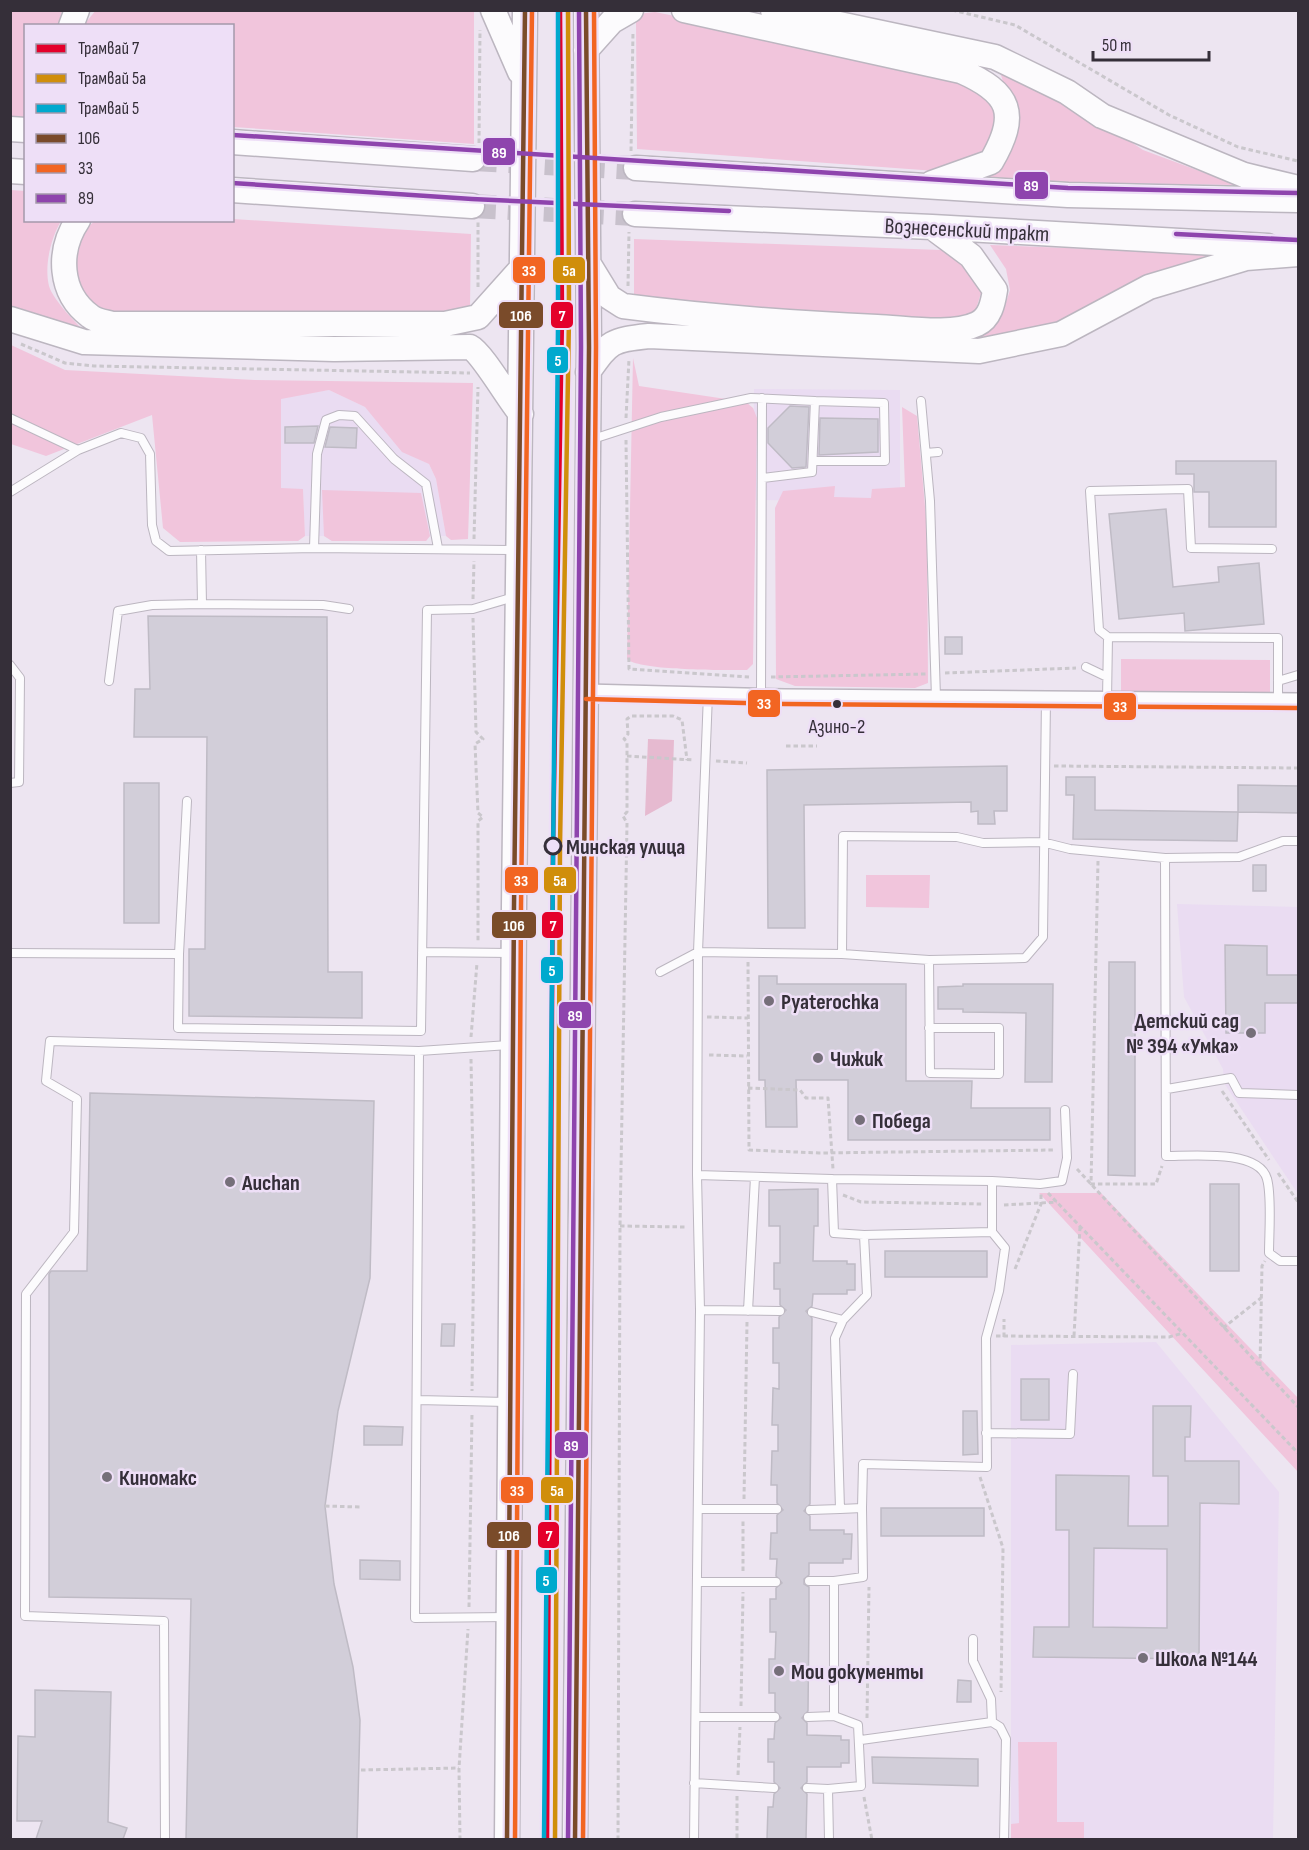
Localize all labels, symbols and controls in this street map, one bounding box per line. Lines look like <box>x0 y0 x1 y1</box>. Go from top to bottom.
legend <box>24 24 234 222</box>
scale bar <box>1093 24 1208 62</box>
text: 50 m <box>1102 35 1132 56</box>
text: Трамвай 7 <box>78 38 140 59</box>
text: Трамвай 5а <box>78 68 146 89</box>
text: Трамвай 5 <box>78 98 139 119</box>
text: 106 <box>78 128 100 149</box>
line badge: 89 <box>482 137 516 166</box>
text: 89 <box>491 144 507 163</box>
text: 33 <box>78 158 93 179</box>
line badge: 89 <box>1014 171 1049 200</box>
text: 89 <box>1023 177 1039 196</box>
text: 89 <box>78 188 94 209</box>
street label: Вознесенский тракт <box>884 213 1050 248</box>
line badge: 33 <box>512 256 546 284</box>
line badge: 5а <box>552 256 586 284</box>
text: 33 <box>522 262 536 281</box>
text: 5а <box>562 262 576 281</box>
line badge: 106 <box>498 301 544 329</box>
line badge: 7 <box>550 301 574 329</box>
text: 106 <box>510 307 532 326</box>
text: 7 <box>559 307 566 326</box>
line badge: 5 <box>546 346 569 374</box>
text: 5 <box>554 352 562 371</box>
line badge: 33 <box>747 689 781 718</box>
line badge: 33 <box>1103 692 1137 721</box>
text: 33 <box>757 695 771 714</box>
marker: Азино-2 <box>831 698 843 710</box>
text: 33 <box>1113 698 1127 717</box>
place label: Азино-2 <box>808 715 865 739</box>
place label: Минская улица <box>566 834 685 861</box>
marker: Минская улица <box>544 837 562 855</box>
line badge: 33 <box>504 866 539 894</box>
line badge: 5а <box>543 866 577 894</box>
text: 33 <box>514 872 528 891</box>
text: 5а <box>553 872 567 891</box>
line badge: 106 <box>491 911 537 939</box>
line badge: 7 <box>541 911 564 939</box>
text: 106 <box>503 917 525 936</box>
text: 7 <box>550 917 557 936</box>
line badge: 5 <box>540 956 564 984</box>
text: 5 <box>548 962 556 981</box>
place label: Pyaterochka <box>781 989 879 1016</box>
marker: Pyaterochka <box>762 994 776 1008</box>
line badge: 89 <box>558 1001 592 1029</box>
text: 89 <box>567 1007 583 1026</box>
place label: Детский сад № 394 «Умка» <box>1126 1008 1239 1060</box>
marker: Детский сад № 394 «Умка» <box>1244 1026 1258 1040</box>
place label: Чижик <box>830 1046 884 1073</box>
marker: Чижик <box>811 1051 825 1065</box>
place label: Победа <box>872 1108 931 1135</box>
marker: Победа <box>853 1113 867 1127</box>
place label: Auchan <box>241 1170 300 1197</box>
marker: Auchan <box>223 1175 237 1189</box>
line badge: 89 <box>554 1431 589 1459</box>
text: 89 <box>563 1437 579 1456</box>
place label: Киномакс <box>119 1465 197 1492</box>
marker: Киномакс <box>100 1470 114 1484</box>
line badge: 33 <box>500 1476 534 1504</box>
line badge: 5а <box>540 1476 574 1504</box>
text: 33 <box>510 1482 524 1501</box>
text: 5а <box>550 1482 564 1501</box>
line badge: 106 <box>486 1521 532 1549</box>
line badge: 7 <box>537 1521 560 1549</box>
text: 106 <box>498 1527 520 1546</box>
text: 7 <box>546 1527 553 1546</box>
line badge: 5 <box>535 1566 558 1594</box>
text: 5 <box>542 1572 550 1591</box>
place label: Школа №144 <box>1155 1646 1257 1673</box>
marker: Школа №144 <box>1136 1651 1150 1665</box>
place label: Мои документы <box>791 1659 924 1686</box>
marker: Мои документы <box>772 1664 786 1678</box>

